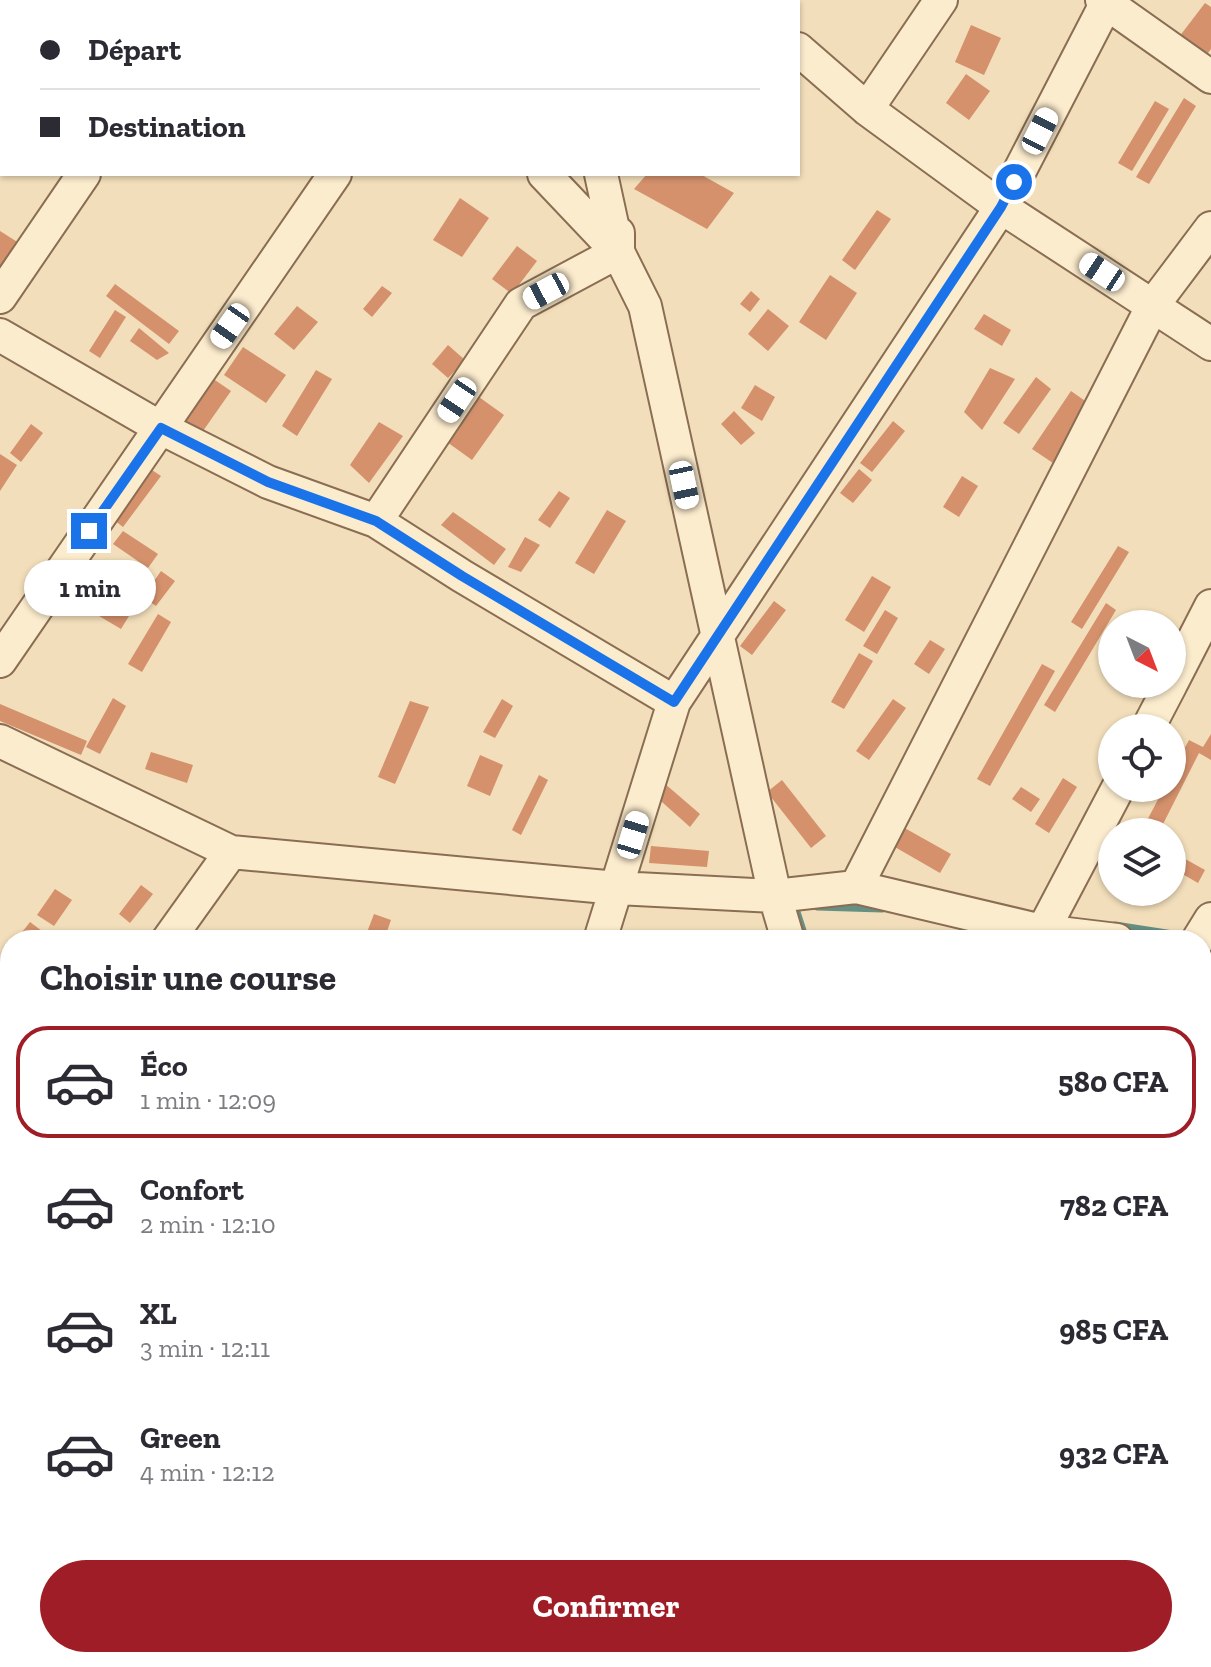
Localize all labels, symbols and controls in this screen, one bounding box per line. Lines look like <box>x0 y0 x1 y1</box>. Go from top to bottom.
text: Départ <box>88 32 181 68</box>
car <box>1018 104 1062 158</box>
text: Destination <box>88 109 245 145</box>
route start <box>996 164 1032 200</box>
car <box>1075 249 1129 295</box>
car <box>519 269 573 313</box>
car <box>206 299 254 353</box>
car <box>434 373 480 427</box>
car <box>667 459 701 511</box>
route end <box>71 513 107 549</box>
callout: 1 min <box>23 559 155 615</box>
text: 1 min <box>59 572 121 604</box>
north arrow <box>1098 610 1186 698</box>
map controls <box>1098 610 1186 906</box>
button: locate <box>1098 714 1186 802</box>
car <box>615 809 651 861</box>
button: layers <box>1098 818 1186 906</box>
text: Choisir une course <box>40 956 336 999</box>
icon: car <box>44 1046 116 1118</box>
text: Éco <box>140 1048 188 1084</box>
text: 580 CFA <box>1058 1064 1168 1100</box>
text: 1 min · 12:09 <box>140 1084 276 1116</box>
icon: car <box>44 1170 116 1242</box>
text: Confort <box>140 1172 244 1208</box>
text: 782 CFA <box>1060 1188 1168 1224</box>
text: 2 min · 12:10 <box>140 1208 276 1240</box>
icon: car <box>44 1294 116 1366</box>
text: XL <box>140 1296 177 1332</box>
text: 985 CFA <box>1059 1312 1168 1348</box>
text: 3 min · 12:11 <box>140 1332 270 1364</box>
icon: car <box>44 1418 116 1490</box>
text: Green <box>140 1420 220 1456</box>
text: 932 CFA <box>1059 1436 1168 1472</box>
text: 4 min · 12:12 <box>140 1456 275 1488</box>
button: Confirmer <box>40 1560 1172 1652</box>

